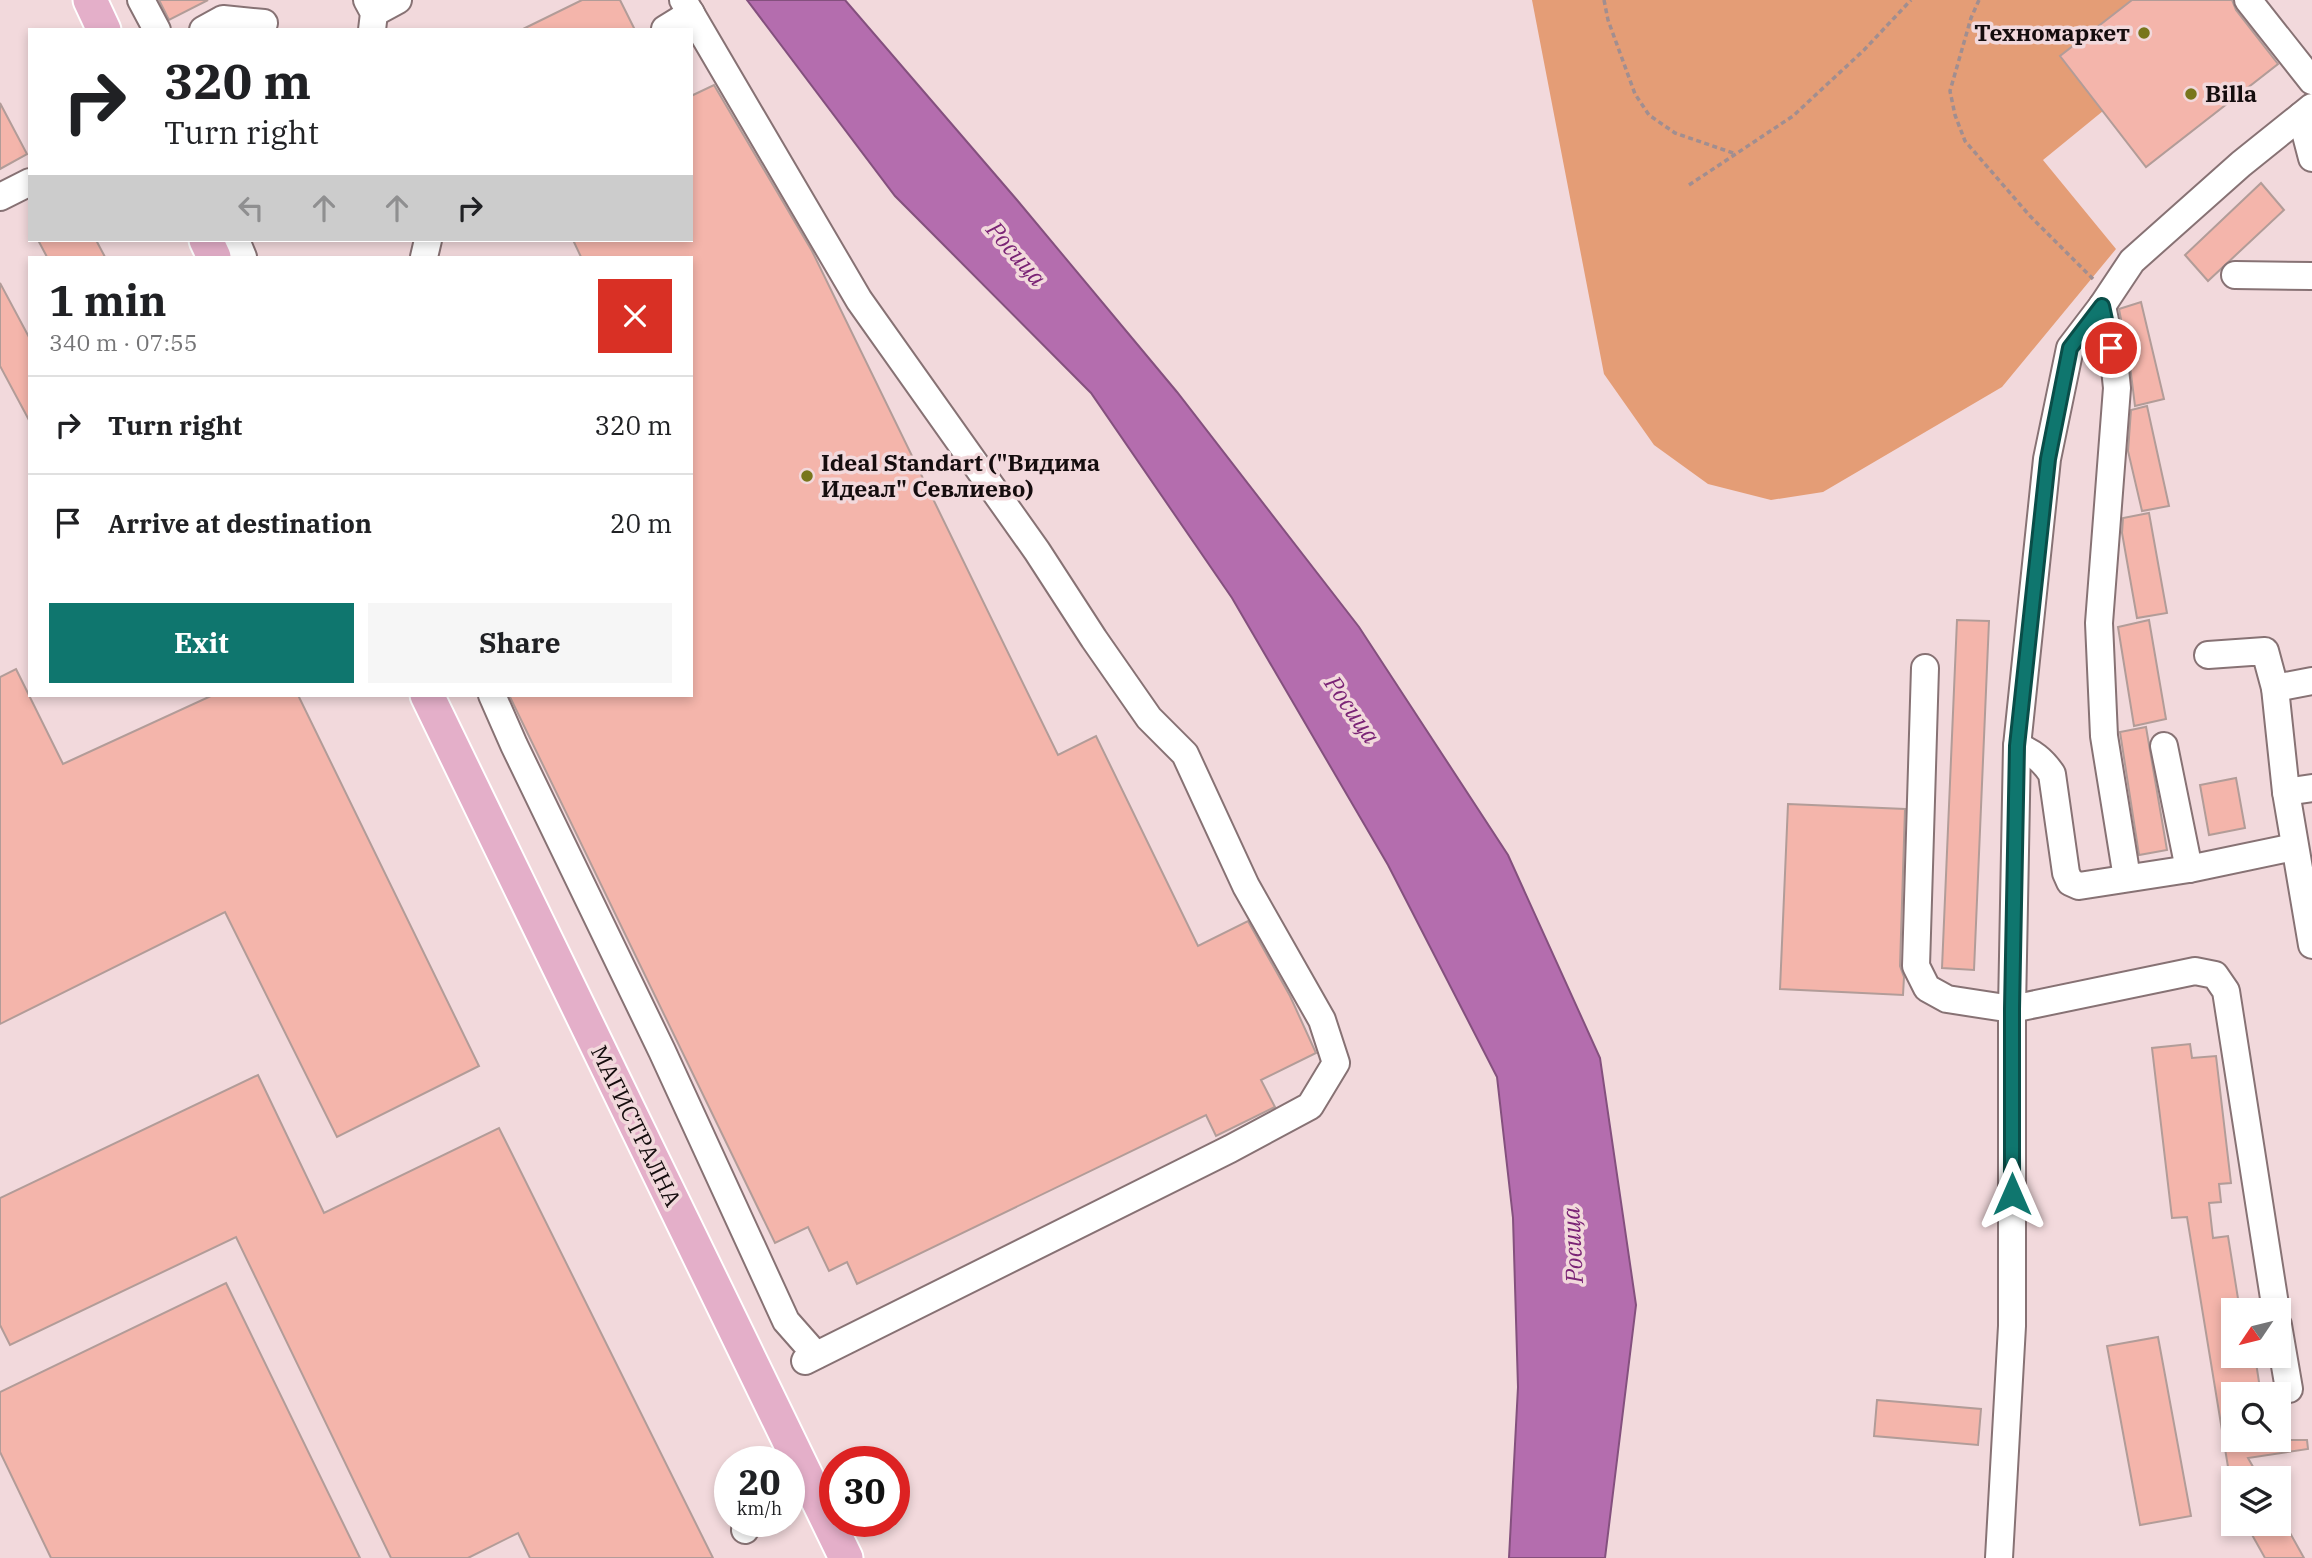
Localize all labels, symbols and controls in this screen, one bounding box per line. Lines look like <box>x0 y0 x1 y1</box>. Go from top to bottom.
place label: Техномаркет <box>1974 17 2130 47</box>
marker: Техномаркет <box>2136 25 2152 41</box>
text: 320 m <box>164 49 311 112</box>
icon: right <box>49 56 140 147</box>
place label: Billa <box>2205 78 2257 108</box>
marker: Billa <box>2183 86 2199 102</box>
text: Turn right <box>164 111 319 153</box>
icon: left <box>232 189 270 227</box>
icon: ahead <box>305 189 343 227</box>
icon: ahead <box>378 189 416 227</box>
icon: right <box>451 189 489 227</box>
water label: Росица <box>979 213 1054 293</box>
text: 1 min <box>49 273 167 328</box>
button: close <box>598 279 672 353</box>
pin <box>2081 318 2141 378</box>
text: 340 m · 07:55 <box>49 327 198 357</box>
icon: arrive <box>2092 329 2130 367</box>
icon: right <box>49 406 87 444</box>
text: Turn right <box>108 408 242 442</box>
text: 320 m <box>594 408 672 442</box>
place label: Ideal Standart ("Видима Идеал" Севлиево) <box>821 447 1100 503</box>
marker: Ideal Standart ("Видима Идеал" Севлиево) <box>799 468 815 484</box>
icon: arrive <box>49 504 87 542</box>
text: Arrive at destination <box>108 506 372 540</box>
text: 20 m <box>610 506 672 540</box>
button: Exit <box>49 603 354 683</box>
button: Share <box>368 603 672 683</box>
water label: Росица <box>1317 668 1388 750</box>
street label: МАГИСТРАЛНА <box>585 1040 689 1211</box>
position arrow <box>1975 1157 2049 1231</box>
water label: Росица <box>1554 1206 1590 1285</box>
north arrow <box>2221 1298 2291 1368</box>
map controls <box>2221 1298 2291 1536</box>
button: search <box>2221 1382 2291 1452</box>
speed limit sign: 30 <box>819 1446 910 1537</box>
text: 20 <box>738 1459 781 1505</box>
button: layers <box>2221 1466 2291 1536</box>
text: km/h <box>737 1497 782 1520</box>

